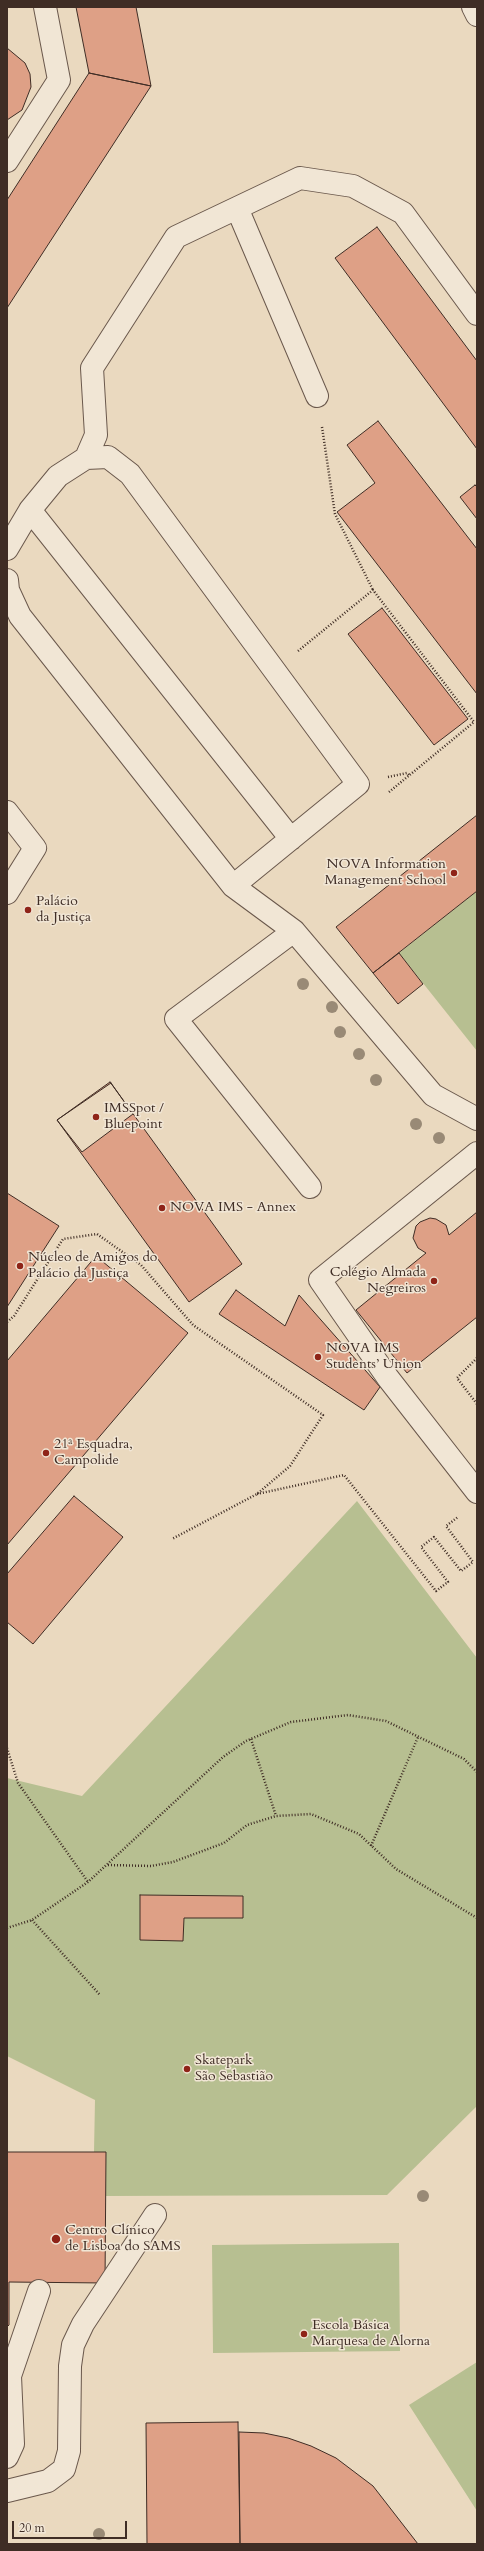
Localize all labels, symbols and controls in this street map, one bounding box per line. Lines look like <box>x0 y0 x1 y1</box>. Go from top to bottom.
place label: NOVA Information Management School <box>324 857 446 890</box>
marker: NOVA Information Management School <box>449 868 459 878</box>
place label: Palácio da Justiça <box>36 894 91 926</box>
marker: Palácio da Justiça <box>23 905 33 915</box>
place label: IMSSpot / Bluepoint <box>104 1101 164 1134</box>
marker: IMSSpot / Bluepoint <box>91 1112 101 1122</box>
place label: NOVA IMS - Annex <box>170 1200 296 1216</box>
marker: NOVA IMS - Annex <box>157 1203 167 1213</box>
place label: Núcleo de Amigos do Palácio da Justiça <box>28 1250 157 1282</box>
marker: Núcleo de Amigos do Palácio da Justiça <box>15 1261 25 1271</box>
place label: Colégio Almada Negreiros <box>330 1265 426 1298</box>
marker: Colégio Almada Negreiros <box>429 1276 439 1286</box>
place label: NOVA IMS Students’ Union <box>326 1341 422 1374</box>
marker: NOVA IMS Students’ Union <box>313 1352 323 1362</box>
place label: 21ª Esquadra, Campolide <box>54 1437 133 1470</box>
marker: 21ª Esquadra, Campolide <box>41 1448 51 1458</box>
place label: Skatepark São Sebastião <box>195 2053 273 2086</box>
marker: Skatepark São Sebastião <box>182 2064 192 2074</box>
place label: Centro Clínico de Lisboa do SAMS <box>65 2223 180 2256</box>
marker: Centro Clínico de Lisboa do SAMS <box>50 2233 62 2245</box>
place label: Escola Básica Marquesa de Alorna <box>312 2318 430 2350</box>
marker: Escola Básica Marquesa de Alorna <box>299 2329 309 2339</box>
scale bar <box>14 2513 129 2539</box>
text: 20 m <box>19 2520 45 2536</box>

